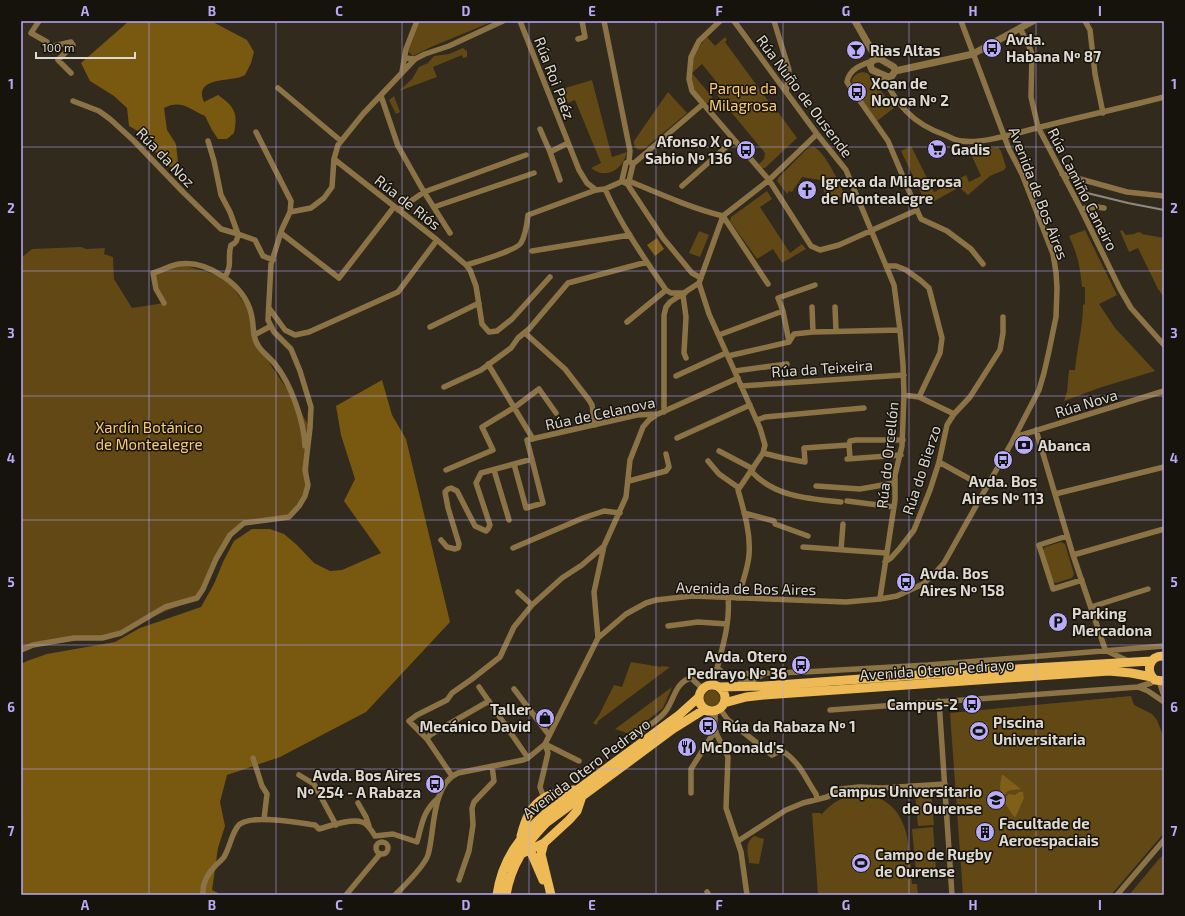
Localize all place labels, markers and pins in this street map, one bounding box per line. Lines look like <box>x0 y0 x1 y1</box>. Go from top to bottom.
place label: Avda. Habana Nº 87 <box>1006 30 1101 65</box>
bus stop icon: Avda. Habana Nº 87 <box>981 37 1003 59</box>
bar icon: Rias Altas <box>845 39 867 61</box>
place label: Rias Altas <box>870 41 940 59</box>
place label: Xoan de Novoa Nº 2 <box>871 74 949 109</box>
bus stop icon: Xoan de Novoa Nº 2 <box>846 81 868 103</box>
place label: Afonso X o Sabio Nº 136 <box>645 132 732 167</box>
supermarket icon: Gadis <box>926 138 948 160</box>
bus stop icon: Afonso X o Sabio Nº 136 <box>735 139 757 161</box>
place label: Gadis <box>951 140 990 158</box>
place label: Igrexa da Milagrosa de Montealegre <box>821 172 962 207</box>
church icon: Igrexa da Milagrosa de Montealegre <box>796 179 818 201</box>
bank icon: Abanca <box>1013 434 1035 456</box>
place label: Abanca <box>1038 436 1090 454</box>
bus stop icon: Avda. Bos Aires Nº 113 <box>992 449 1014 471</box>
place label: Avda. Bos Aires Nº 113 <box>962 472 1044 507</box>
place label: Avda. Bos Aires Nº 158 <box>920 564 1005 599</box>
bus stop icon: Avda. Bos Aires Nº 158 <box>895 571 917 593</box>
place label: Parking Mercadona <box>1072 604 1152 639</box>
parking icon: Parking Mercadona <box>1047 611 1069 633</box>
place label: Avda. Otero Pedrayo Nº 36 <box>687 647 787 683</box>
bus stop icon: Avda. Otero Pedrayo Nº 36 <box>790 654 812 676</box>
bus stop icon: Campus-2 <box>961 693 983 715</box>
place label: Campus-2 <box>887 695 958 713</box>
place label: Taller Mecánico David <box>420 700 532 735</box>
shop icon: Taller Mecánico David <box>534 707 556 729</box>
place label: Piscina Universitaria <box>993 713 1086 748</box>
bus stop icon: Rúa da Rabaza Nº 1 <box>697 715 719 737</box>
place label: Rúa da Rabaza Nº 1 <box>722 717 856 735</box>
sports icon: Piscina Universitaria <box>968 720 990 742</box>
restaurant icon: McDonald's <box>676 736 698 758</box>
place label: McDonald's <box>701 738 784 756</box>
place label: Avda. Bos Aires Nº 254 - A Rabaza <box>297 766 421 801</box>
bus stop icon: Avda. Bos Aires Nº 254 - A Rabaza <box>424 773 446 795</box>
place label: Campus Universitario de Ourense <box>829 782 982 817</box>
school or university icon: Campus Universitario de Ourense <box>985 789 1007 811</box>
place label: Facultade de Aeroespaciais <box>999 814 1099 849</box>
building icon: Facultade de Aeroespaciais <box>974 821 996 843</box>
place label: Campo de Rugby de Ourense <box>875 845 992 880</box>
sports icon: Campo de Rugby de Ourense <box>850 852 872 874</box>

